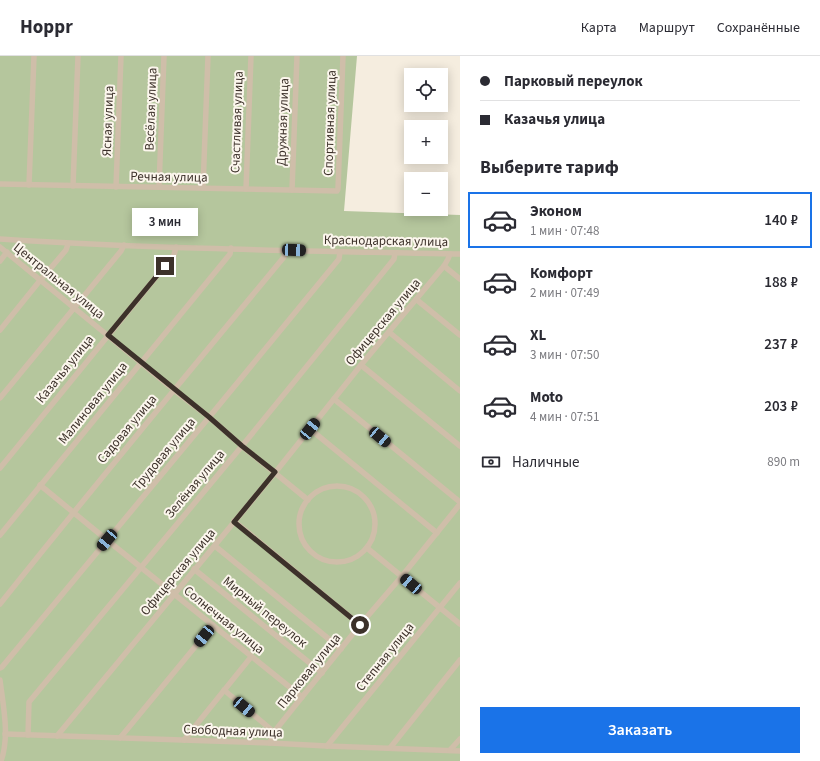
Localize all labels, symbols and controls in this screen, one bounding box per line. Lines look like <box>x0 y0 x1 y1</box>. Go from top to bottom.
text: Hoppr <box>20 14 73 41</box>
text: Карта <box>581 18 617 38</box>
text: Маршрут <box>639 18 695 38</box>
text: Сохранённые <box>717 18 800 38</box>
street label: Весёлая улица <box>141 67 161 151</box>
map controls <box>404 68 448 216</box>
button: locate <box>404 68 448 112</box>
street label: Спортивная улица <box>319 70 341 176</box>
street label: Счастливая улица <box>226 71 248 173</box>
text: Парковый переулок <box>504 71 643 92</box>
street label: Дружная улица <box>272 78 294 166</box>
street label: Ясная улица <box>98 85 118 157</box>
text: Казачья улица <box>504 109 605 130</box>
button: + <box>404 120 448 164</box>
text: Выберите тариф <box>480 155 619 180</box>
street label: Речная улица <box>130 167 208 187</box>
button: − <box>404 172 448 216</box>
text: Эконом <box>530 201 582 222</box>
icon: car <box>482 202 518 238</box>
callout: 3 мин <box>132 208 198 236</box>
text: 140 ₽ <box>764 210 798 231</box>
text: 3 мин <box>149 213 181 231</box>
text: 1 мин · 07:48 <box>530 222 599 240</box>
street label: Краснодарская улица <box>324 231 448 251</box>
street label: Центральная улица <box>10 239 108 323</box>
car <box>282 244 306 256</box>
route end <box>156 257 174 275</box>
text: Комфорт <box>530 263 593 284</box>
icon: car <box>482 264 518 300</box>
text: 188 ₽ <box>764 272 798 293</box>
street label: Офицерская улица <box>341 275 425 369</box>
text: 2 мин · 07:49 <box>530 284 599 302</box>
text: XL <box>530 325 546 346</box>
icon: car <box>482 326 518 362</box>
street label: Казачья улица <box>32 331 98 407</box>
text: 237 ₽ <box>764 334 798 355</box>
text: 3 мин · 07:50 <box>530 346 599 364</box>
street label: Малиновая улица <box>54 358 132 448</box>
text: Moto <box>530 387 563 408</box>
icon: car <box>482 388 518 424</box>
street label: Садовая улица <box>93 391 161 467</box>
text: 203 ₽ <box>764 396 798 417</box>
text: 4 мин · 07:51 <box>530 408 599 426</box>
street label: Трудовая улица <box>128 414 200 494</box>
car <box>298 416 322 442</box>
car <box>367 425 393 449</box>
street label: Зелёная улица <box>161 446 229 522</box>
icon: cash <box>480 451 502 473</box>
text: Наличные <box>512 452 579 473</box>
text: 890 m <box>767 453 800 471</box>
street label: Офицерская улица <box>136 525 220 619</box>
car <box>95 527 119 553</box>
street label: Мирный переулок <box>219 572 311 652</box>
car <box>398 572 424 596</box>
street label: Солнечная улица <box>180 582 268 658</box>
route start <box>351 616 369 634</box>
street label: Степная улица <box>352 619 418 695</box>
car <box>192 623 216 649</box>
street label: Парковая улица <box>273 630 345 712</box>
car <box>231 695 257 719</box>
button: Заказать <box>480 707 800 753</box>
street label: Свободная улица <box>183 720 283 742</box>

